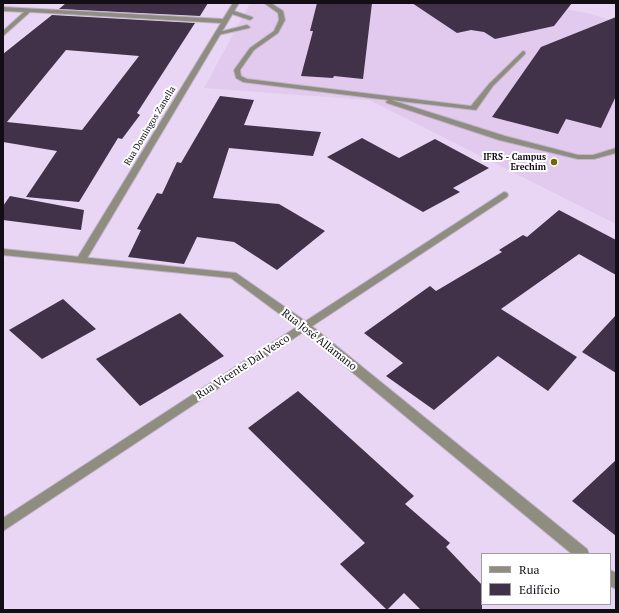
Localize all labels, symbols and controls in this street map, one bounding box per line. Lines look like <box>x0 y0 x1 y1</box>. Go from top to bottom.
street label: Rua Domingos Zanella <box>122 84 178 168</box>
place label: IFRS - Campus Erechim <box>483 152 546 173</box>
marker: IFRS - Campus Erechim <box>549 157 559 167</box>
street label: Rua José Allamano <box>279 307 359 373</box>
street label: Rua Vicente Dal Vesco <box>194 332 292 402</box>
legend <box>481 553 611 605</box>
text: Rua <box>519 562 540 577</box>
text: Edifício <box>519 582 560 597</box>

